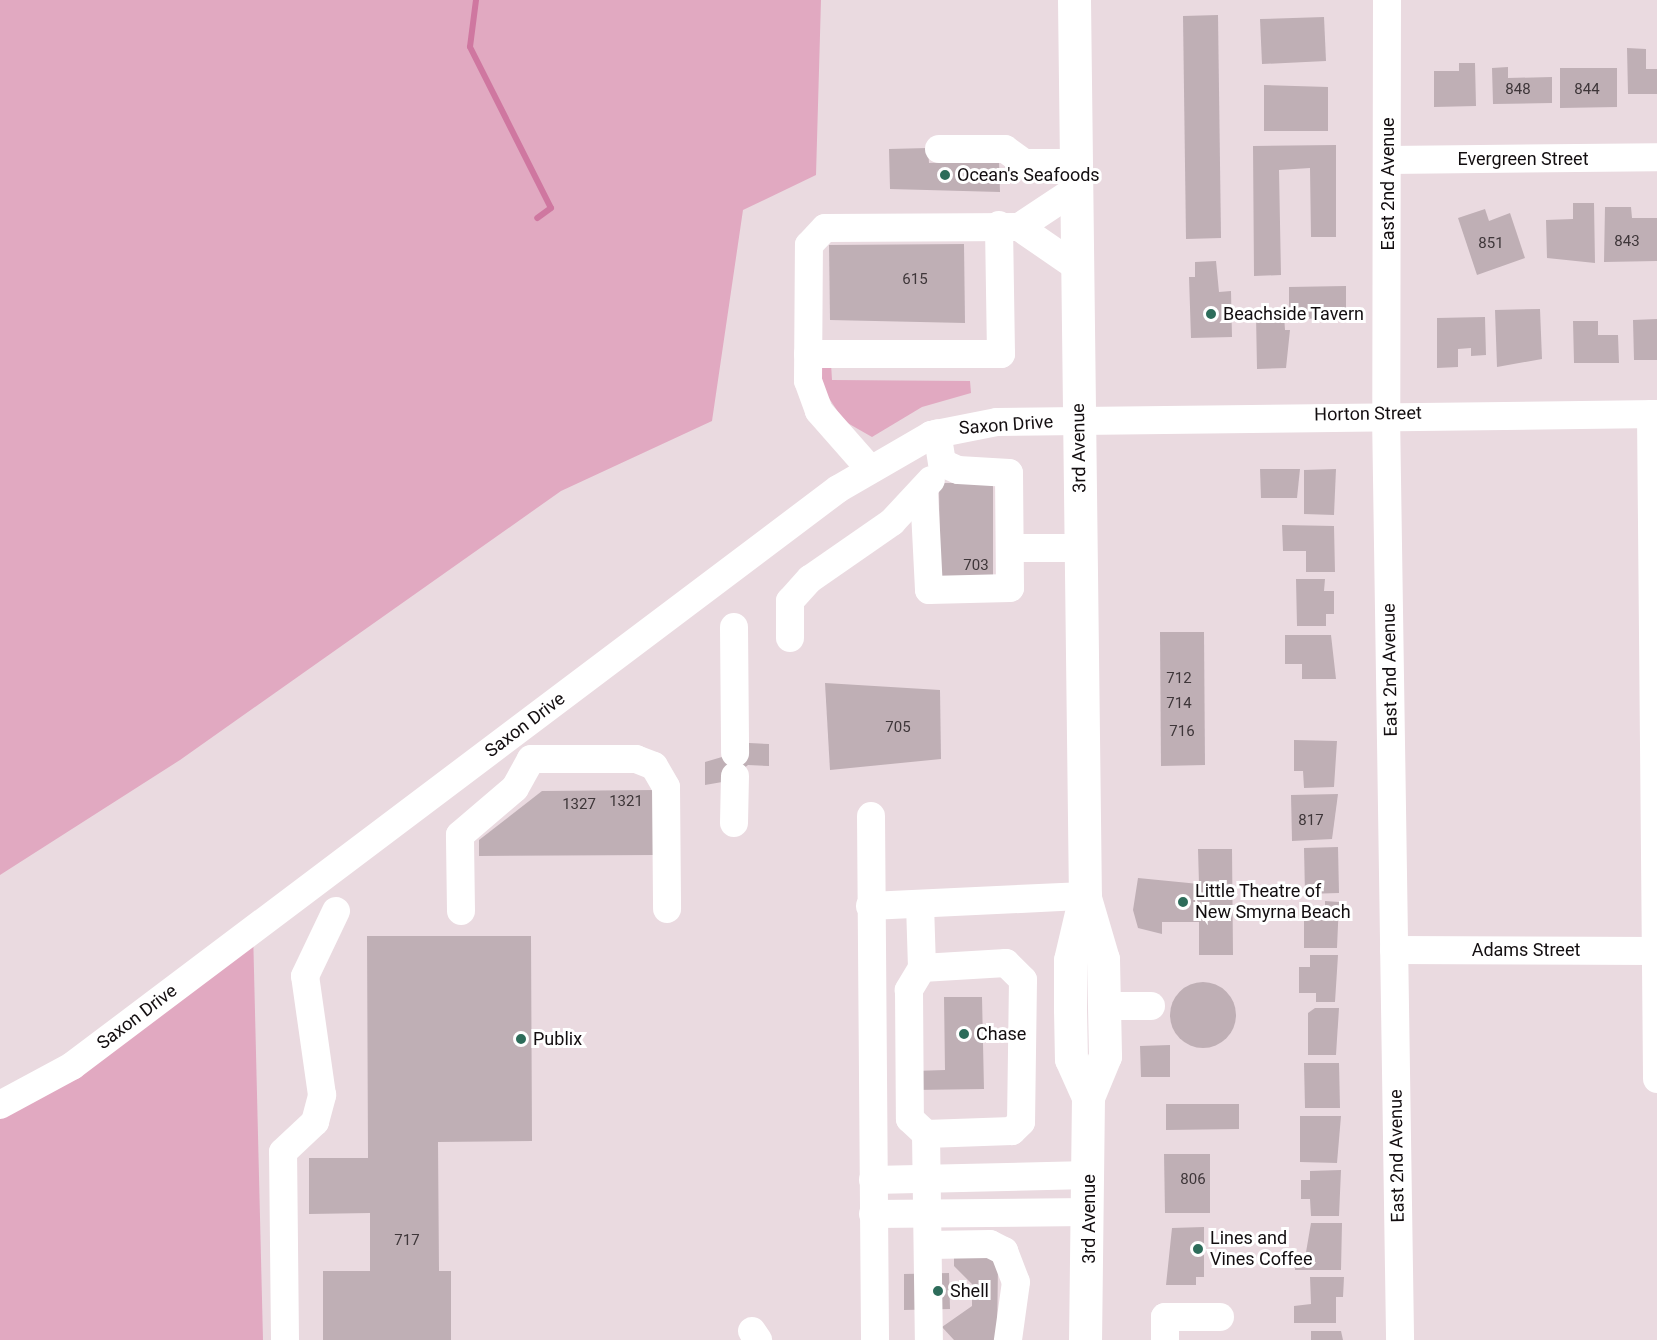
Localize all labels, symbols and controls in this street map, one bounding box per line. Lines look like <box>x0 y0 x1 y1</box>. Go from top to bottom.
house number: 848 <box>1505 81 1531 99</box>
house number: 844 <box>1574 81 1600 99</box>
street label: East 2nd Avenue <box>1377 117 1399 251</box>
street label: Evergreen Street <box>1457 148 1589 170</box>
place label: Ocean's Seafoods <box>957 164 1100 186</box>
marker: Ocean's Seafoods <box>938 168 952 182</box>
house number: 843 <box>1614 233 1640 251</box>
house number: 851 <box>1478 235 1504 253</box>
house number: 615 <box>902 271 928 289</box>
place label: Beachside Tavern <box>1223 303 1364 325</box>
marker: Beachside Tavern <box>1204 307 1218 321</box>
street label: Horton Street <box>1314 402 1422 426</box>
street label: 3rd Avenue <box>1067 403 1091 493</box>
street label: Saxon Drive <box>958 411 1054 439</box>
house number: 703 <box>963 557 989 575</box>
street label: East 2nd Avenue <box>1378 603 1402 737</box>
house number: 712 <box>1166 670 1192 688</box>
street label: Saxon Drive <box>481 688 569 762</box>
house number: 714 <box>1166 695 1192 713</box>
house number: 705 <box>885 719 911 737</box>
house number: 716 <box>1169 723 1195 741</box>
house number: 1321 <box>609 793 643 811</box>
house number: 1327 <box>562 796 596 814</box>
house number: 817 <box>1298 812 1324 830</box>
place label: Little Theatre of New Smyrna Beach <box>1195 881 1351 924</box>
marker: Little Theatre of New Smyrna Beach <box>1176 895 1190 909</box>
street label: Adams Street <box>1472 939 1580 961</box>
street label: Saxon Drive <box>93 980 181 1054</box>
place label: Chase <box>976 1023 1026 1045</box>
marker: Chase <box>957 1027 971 1041</box>
place label: Publix <box>533 1028 582 1050</box>
marker: Publix <box>514 1032 528 1046</box>
street label: East 2nd Avenue <box>1385 1089 1409 1223</box>
house number: 806 <box>1180 1171 1206 1189</box>
street label: 3rd Avenue <box>1078 1174 1100 1264</box>
place label: Lines and Vines Coffee <box>1210 1228 1312 1270</box>
house number: 717 <box>394 1232 420 1250</box>
marker: Lines and Vines Coffee <box>1191 1242 1205 1256</box>
place label: Shell <box>950 1280 989 1302</box>
marker: Shell <box>931 1284 945 1298</box>

